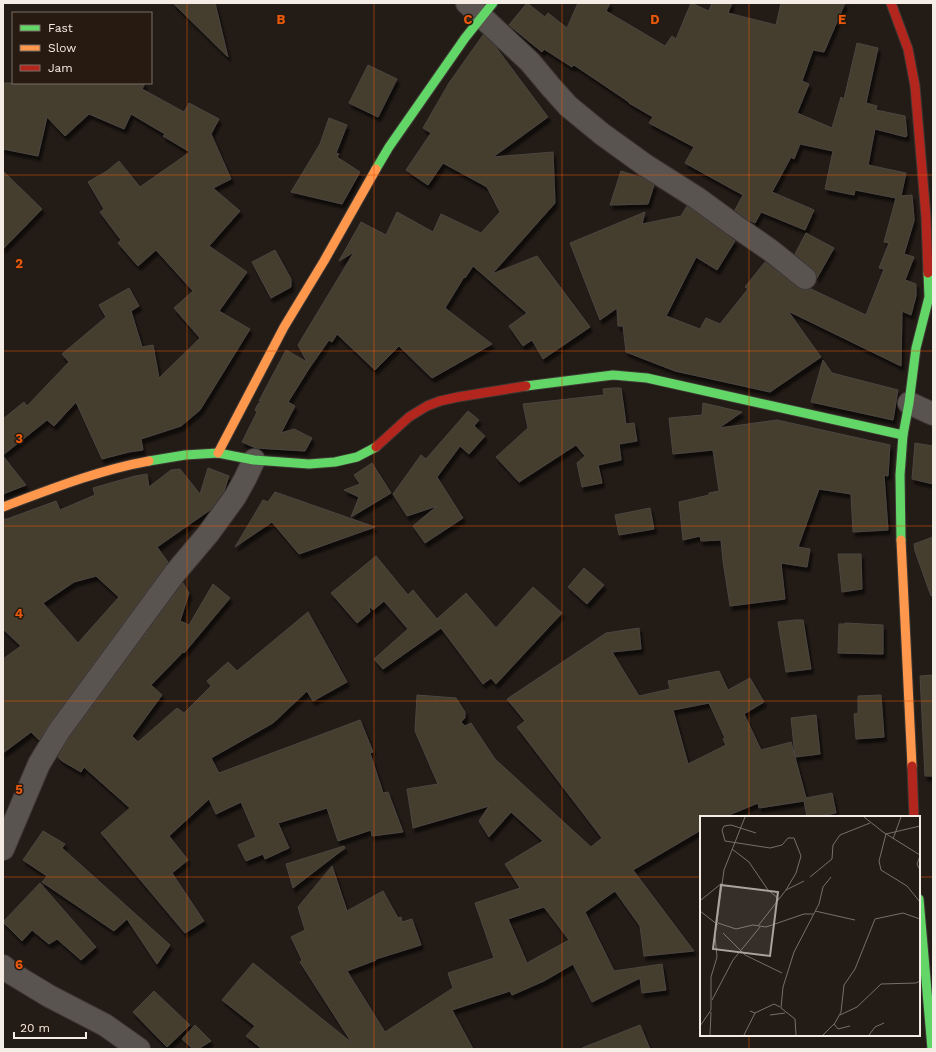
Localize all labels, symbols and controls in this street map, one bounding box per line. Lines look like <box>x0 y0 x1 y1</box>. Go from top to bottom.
legend <box>12 12 152 84</box>
text: B <box>277 12 286 27</box>
text: C <box>464 12 473 27</box>
text: D <box>650 12 660 27</box>
text: E <box>838 12 846 27</box>
text: Fast <box>48 21 73 35</box>
text: Slow <box>48 41 76 55</box>
text: Jam <box>48 61 73 75</box>
text: 2 <box>15 256 23 271</box>
text: 3 <box>15 431 23 446</box>
text: 4 <box>15 606 24 621</box>
text: 5 <box>15 782 23 797</box>
inset map <box>700 816 920 1036</box>
text: 6 <box>15 957 23 972</box>
scale bar <box>14 1014 86 1040</box>
text: 20 m <box>20 1021 50 1035</box>

